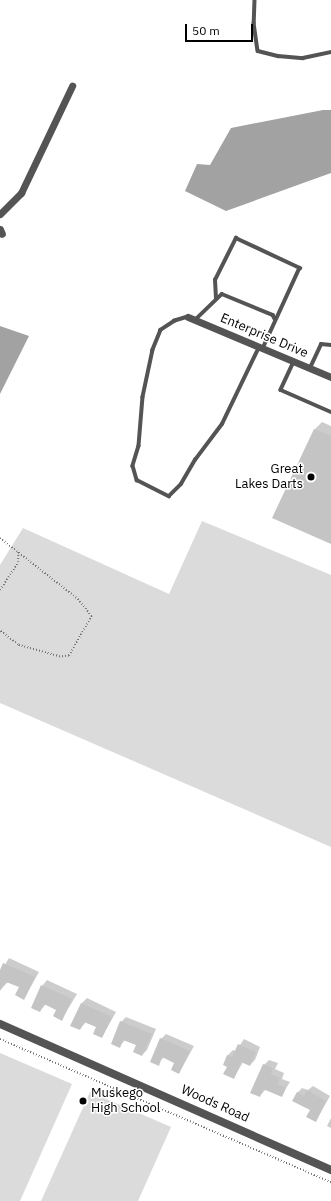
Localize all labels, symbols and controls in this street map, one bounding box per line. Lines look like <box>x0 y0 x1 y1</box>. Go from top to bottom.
scale bar <box>187 16 255 42</box>
text: 50 m <box>192 23 220 38</box>
street label: Enterprise Drive <box>218 311 310 361</box>
place label: Great Lakes Darts <box>235 462 303 493</box>
marker: Great Lakes Darts <box>306 472 316 482</box>
street label: Woods Road <box>179 1082 251 1126</box>
place label: Muskego High School <box>91 1086 160 1117</box>
marker: Muskego High School <box>78 1096 88 1106</box>

